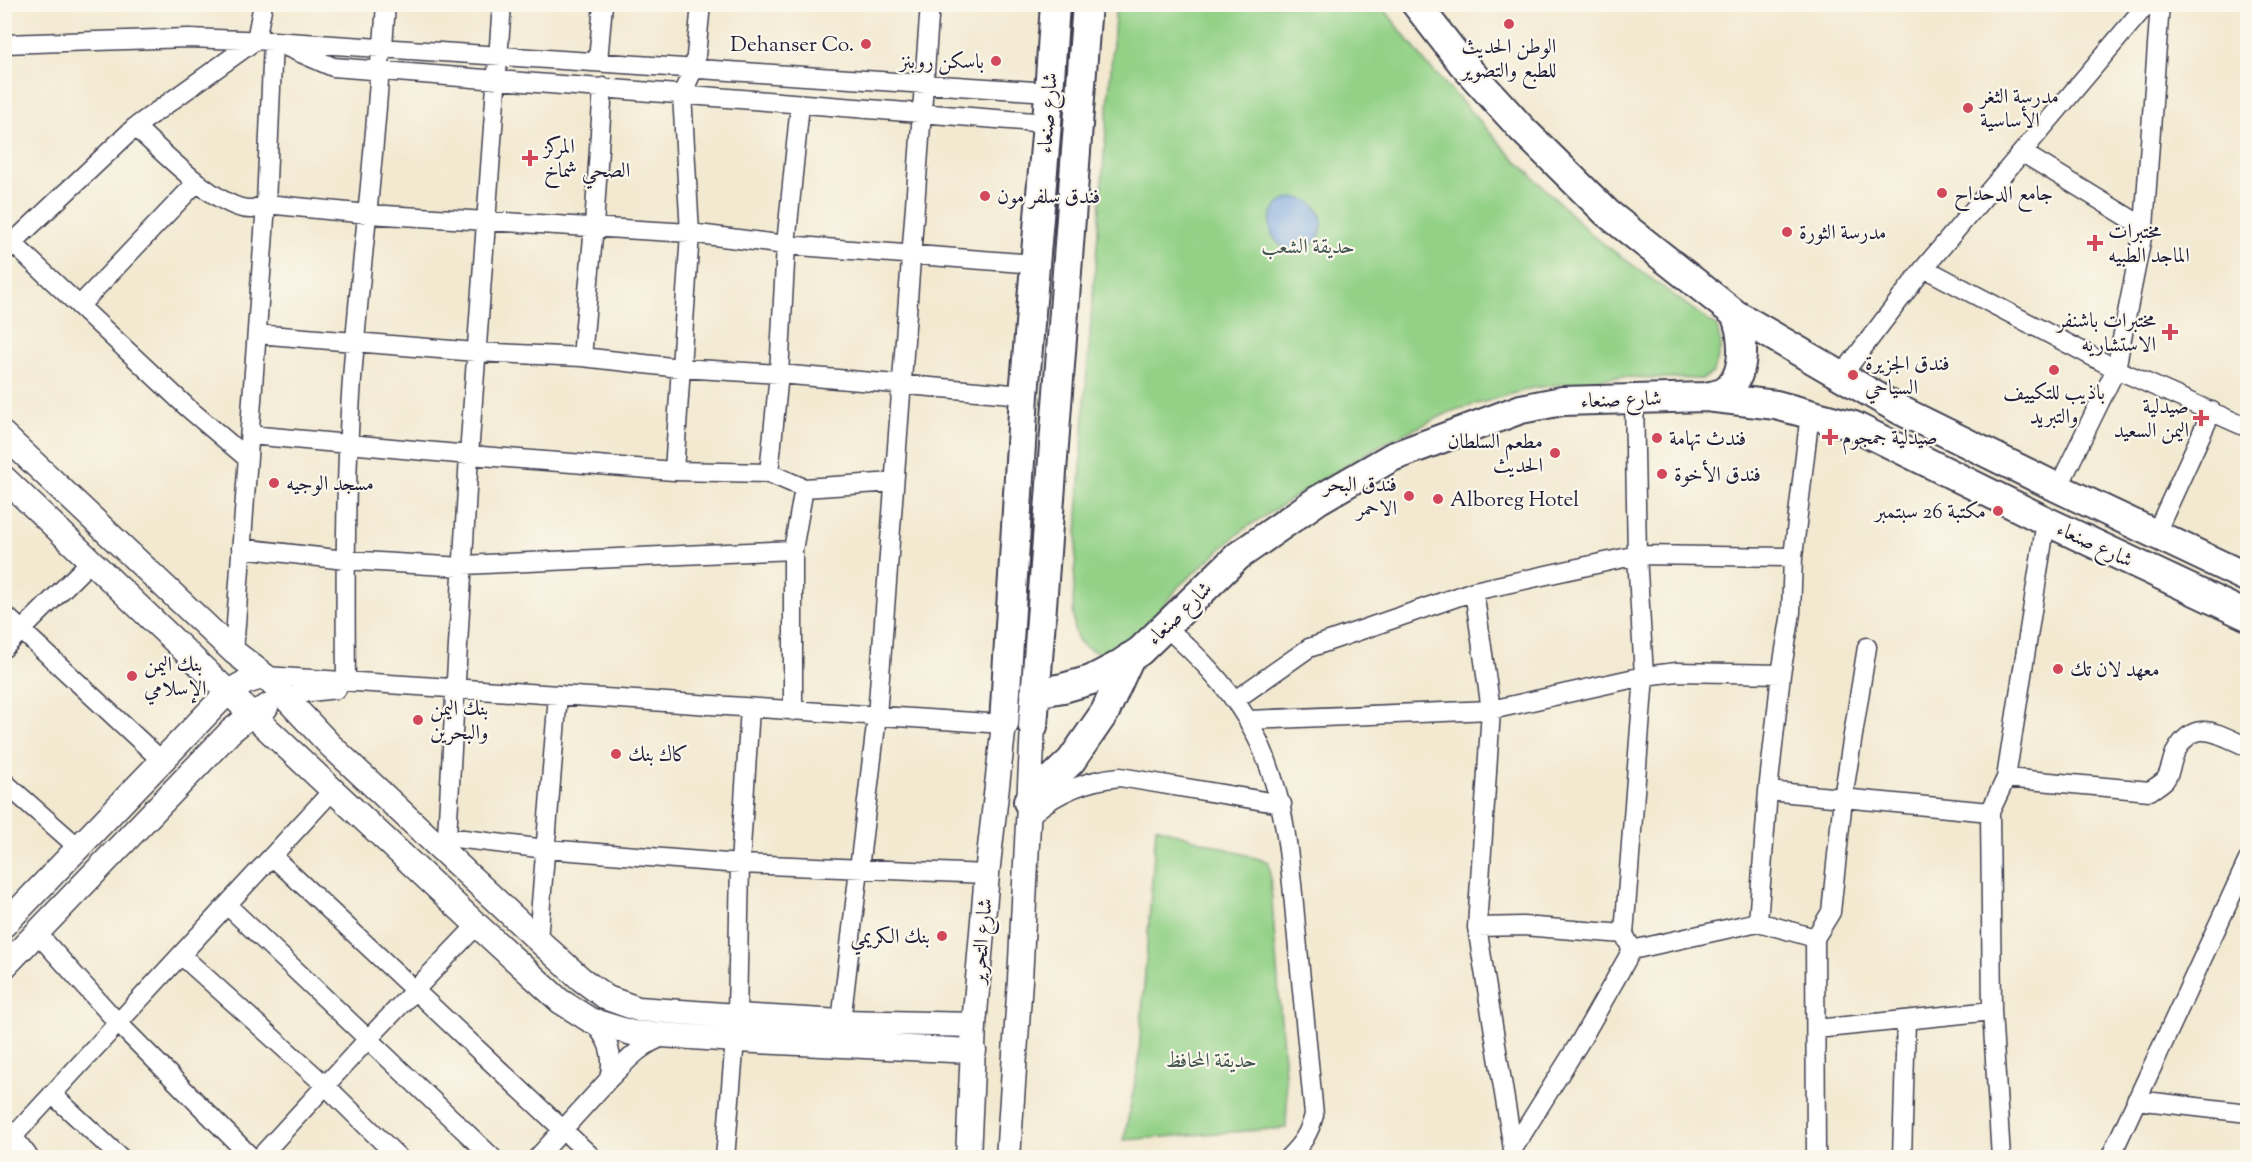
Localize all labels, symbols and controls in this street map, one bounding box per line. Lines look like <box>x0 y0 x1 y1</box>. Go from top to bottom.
marker: الوطن الحديث للطبع والتصوير <box>1502 17 1516 31</box>
place label: Dehanser Co. <box>730 31 854 61</box>
place label: الوطن الحديث للطبع والتصوير <box>1459 33 1557 89</box>
marker: Dehanser Co. <box>859 37 873 51</box>
place label: باسكن روبنز <box>897 48 984 78</box>
marker: باسكن روبنز <box>989 54 1003 68</box>
street label: شارع صنعاء <box>1031 72 1068 155</box>
place label: مدرسة الثغر الأساسية <box>1978 83 2059 137</box>
marker: مدرسة الثغر الأساسية <box>1961 101 1975 115</box>
place label: المركز الصحي شماخ <box>542 133 630 190</box>
marker: المركز الصحي شماخ <box>521 149 539 167</box>
place label: جامع الدحداح <box>1954 180 2053 212</box>
place label: فندق سلفر مون <box>997 183 1100 213</box>
marker: جامع الدحداح <box>1935 186 1949 200</box>
marker: فندق سلفر مون <box>978 189 992 203</box>
place label: مختبرات الماجد الطبيه <box>2108 218 2190 272</box>
place label: مدرسة الثورة <box>1799 219 1887 249</box>
marker: مدرسة الثورة <box>1780 225 1794 239</box>
park label: حديقة الشعب <box>1261 233 1355 263</box>
marker: مختبرات الماجد الطبيه <box>2086 234 2104 252</box>
place label: مختبرات باشنفر الاستشاريه <box>2055 307 2156 361</box>
marker: مختبرات باشنفر الاستشاريه <box>2161 323 2179 341</box>
place label: فندق الجزيرة السياحي <box>1865 350 1950 404</box>
marker: باذيب للتكييف والتبريد <box>2047 363 2061 377</box>
marker: فندق الجزيرة السياحي <box>1846 368 1860 382</box>
place label: باذيب للتكييف والتبريد <box>2003 379 2105 433</box>
street label: شارع صنعاء <box>1580 385 1662 418</box>
place label: صيدلية اليمن السعيد <box>2114 393 2189 447</box>
marker: صيدلية اليمن السعيد <box>2194 411 2208 425</box>
place label: صيدلية جمجوم <box>1842 424 1938 455</box>
place label: فندث تهامة <box>1669 425 1746 455</box>
place label: مطعم السلطان الحديث <box>1447 428 1543 482</box>
marker: صيدلية جمجوم <box>1823 430 1837 444</box>
marker: فندث تهامة <box>1650 431 1664 445</box>
marker: مطعم السلطان الحديث <box>1548 446 1562 460</box>
place label: فندق الأخوة <box>1674 459 1761 491</box>
marker: فندق الأخوة <box>1655 467 1669 481</box>
place label: مسجد الوجيه <box>286 470 374 500</box>
place label: فندق البحر الاحمر <box>1322 471 1397 525</box>
marker: مسجد الوجيه <box>267 476 281 490</box>
place label: Alboreg Hotel <box>1450 486 1579 516</box>
marker: فندق البحر الاحمر <box>1402 489 1416 503</box>
marker: Alboreg Hotel <box>1431 492 1445 506</box>
place label: مكتبة 26 سبتمبر <box>1873 498 1986 528</box>
marker: مكتبة 26 سبتمبر <box>1991 504 2005 518</box>
street label: شارع صنعاء <box>2051 515 2137 577</box>
street label: شارع صنعاء <box>1141 575 1221 654</box>
place label: بنك اليمن الإسلامي <box>144 651 207 705</box>
place label: معهد لان تك <box>2070 656 2160 686</box>
marker: معهد لان تك <box>2051 662 2065 676</box>
marker: بنك اليمن الإسلامي <box>125 669 139 683</box>
place label: بنك اليمن والبحرين <box>430 695 489 749</box>
marker: بنك اليمن والبحرين <box>411 713 425 727</box>
place label: كاك بنك <box>628 741 689 771</box>
marker: كاك بنك <box>609 747 623 761</box>
street label: شارع التحرير <box>964 897 1003 987</box>
place label: بنك الكريمي <box>850 923 930 956</box>
marker: بنك الكريمي <box>935 929 949 943</box>
park label: حديقة المحافظ <box>1165 1047 1257 1077</box>

